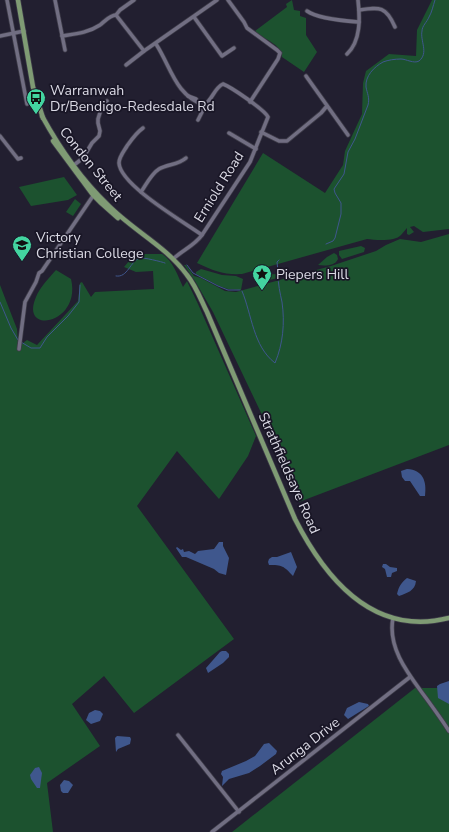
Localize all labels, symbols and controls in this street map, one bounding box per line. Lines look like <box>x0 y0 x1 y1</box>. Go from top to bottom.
place label: Warranwah Dr/Bendigo-Redesdale Rd <box>50 81 215 116</box>
bus stop icon: Warranwah Dr/Bendigo-Redesdale Rd <box>25 87 47 115</box>
street label: Condon Street <box>55 123 127 205</box>
street label: Erniold Road <box>190 148 248 226</box>
place label: Victory Christian College <box>35 228 143 263</box>
school or university icon: Victory Christian College <box>11 234 33 262</box>
place icon: Piepers Hill <box>251 263 273 291</box>
place label: Piepers Hill <box>276 265 349 284</box>
street label: Strathfieldsaye Road <box>254 409 324 537</box>
street label: Arunga Drive <box>266 713 344 779</box>

